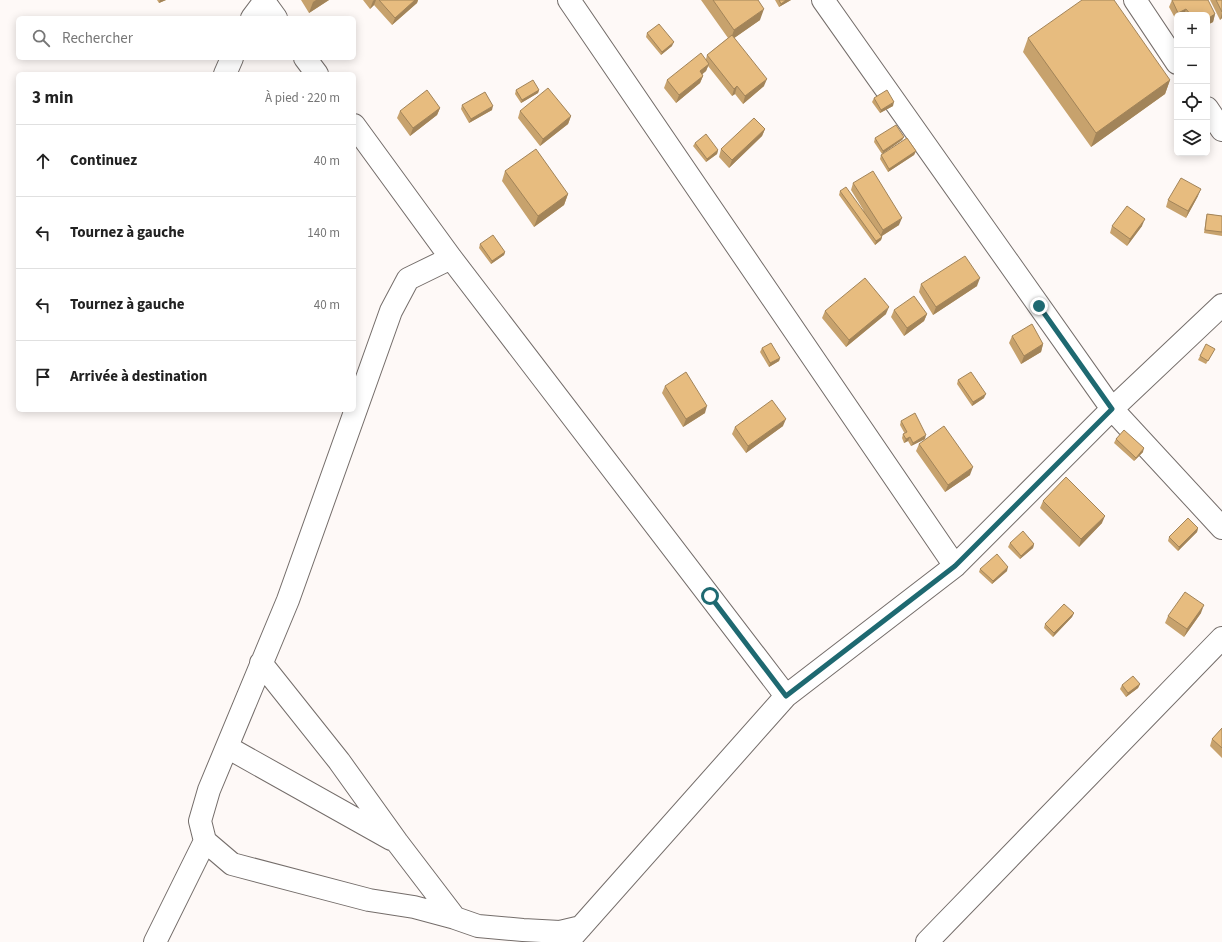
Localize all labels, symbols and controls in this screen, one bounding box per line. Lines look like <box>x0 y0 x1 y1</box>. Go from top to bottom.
map controls <box>1174 12 1210 156</box>
button: + <box>1174 12 1210 48</box>
search box <box>16 16 356 60</box>
icon: search <box>30 27 52 49</box>
text: Rechercher <box>62 28 133 49</box>
button: − <box>1174 48 1210 84</box>
button: locate <box>1174 84 1210 120</box>
text: 3 min <box>32 86 73 110</box>
text: À pied · 220 m <box>265 89 340 107</box>
button: layers <box>1174 120 1210 156</box>
icon: ahead <box>32 150 54 172</box>
text: Continuez <box>70 150 137 171</box>
text: 40 m <box>314 152 340 170</box>
icon: left <box>32 222 54 244</box>
text: Tournez à gauche <box>70 222 185 243</box>
text: 140 m <box>307 224 340 242</box>
icon: left <box>32 294 54 316</box>
text: Tournez à gauche <box>70 294 185 315</box>
text: 40 m <box>314 296 340 314</box>
route end <box>1030 297 1048 315</box>
icon: arrive <box>32 366 54 388</box>
text: Arrivée à destination <box>70 366 207 387</box>
route start <box>701 587 719 605</box>

